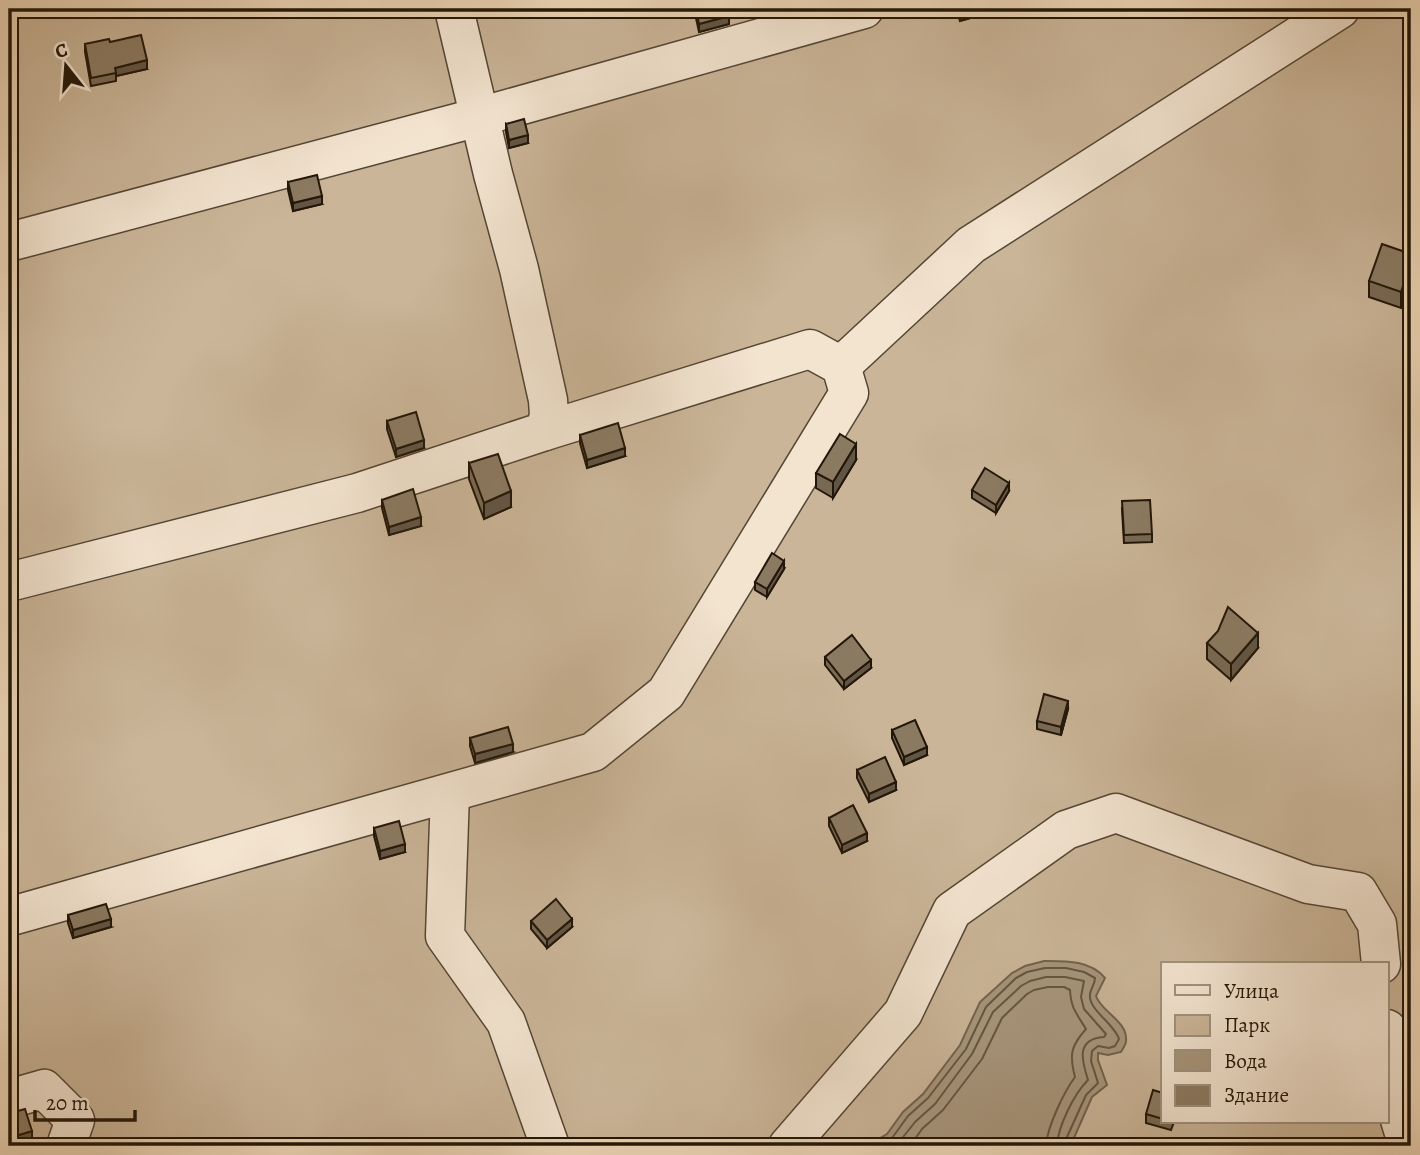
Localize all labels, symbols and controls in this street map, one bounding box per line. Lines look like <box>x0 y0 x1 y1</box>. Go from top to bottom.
north arrow <box>32 32 102 102</box>
text: С <box>52 37 71 65</box>
legend <box>1161 962 1388 1124</box>
text: Улица <box>1224 977 1279 1005</box>
text: Парк <box>1224 1011 1270 1039</box>
text: Вода <box>1224 1047 1267 1075</box>
scale bar <box>35 1078 135 1122</box>
text: Здание <box>1224 1081 1289 1109</box>
text: 20 m <box>46 1089 89 1117</box>

